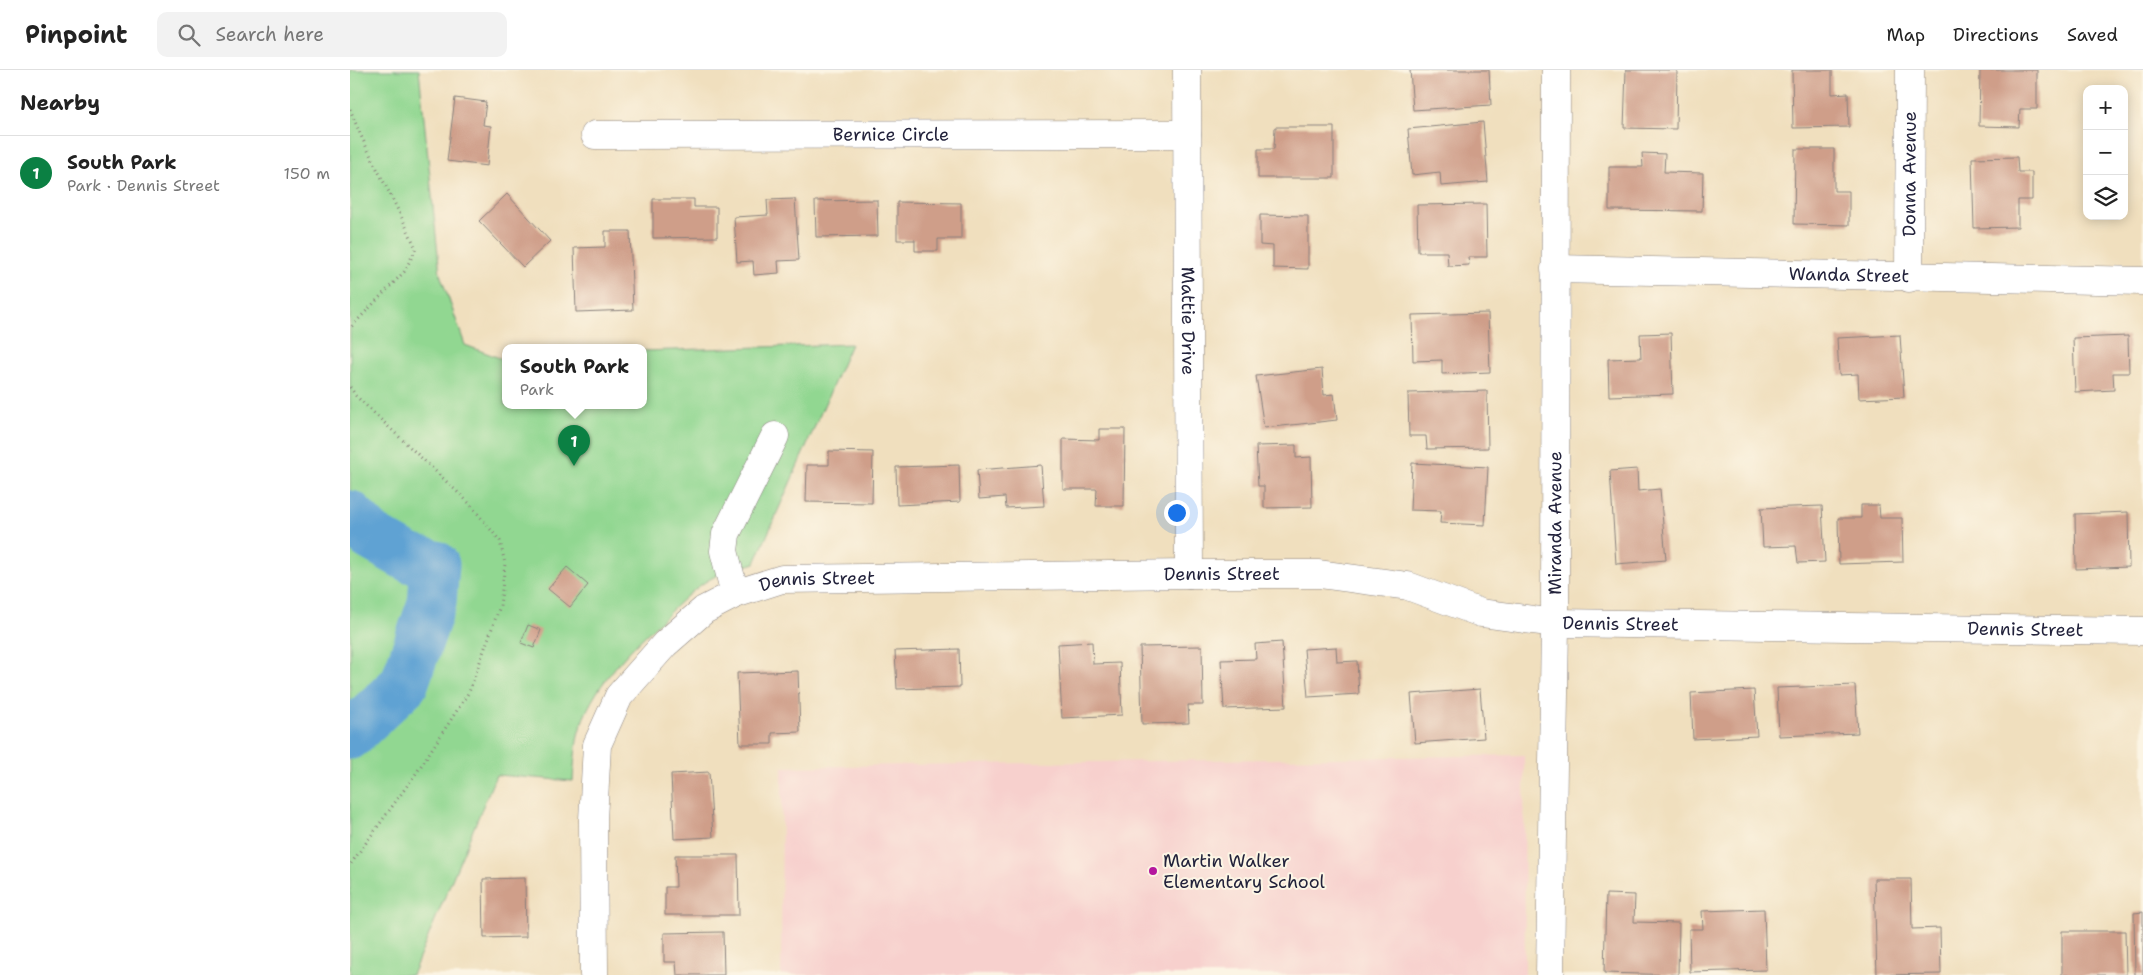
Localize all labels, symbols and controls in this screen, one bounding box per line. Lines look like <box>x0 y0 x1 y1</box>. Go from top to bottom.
search box <box>157 12 507 57</box>
text: Pinpoint <box>25 19 127 51</box>
icon: search <box>175 21 203 49</box>
text: Search here <box>215 22 324 47</box>
text: Map <box>1887 23 1925 47</box>
text: Directions <box>1953 23 2039 47</box>
text: Saved <box>2067 23 2118 47</box>
map controls <box>2083 85 2128 220</box>
button: + <box>2083 85 2128 130</box>
text: Nearby <box>20 89 100 117</box>
street label: Donna Avenue <box>1897 111 1922 237</box>
street label: Bernice Circle <box>833 122 949 147</box>
button: − <box>2083 130 2128 175</box>
text: South Park <box>67 150 177 175</box>
text: 1 <box>32 163 40 184</box>
text: 150 m <box>283 163 330 184</box>
text: Park · Dennis Street <box>67 175 220 196</box>
button: layers <box>2083 175 2128 220</box>
street label: Wanda Street <box>1788 262 1910 288</box>
street label: Mattie Drive <box>1176 267 1200 375</box>
popup <box>502 344 647 409</box>
text: South Park <box>520 354 629 379</box>
text: Park <box>520 379 554 400</box>
pin: 1 <box>558 425 590 466</box>
street label: Miranda Avenue <box>1543 451 1567 595</box>
your location <box>1164 500 1190 526</box>
street label: Dennis Street <box>1163 562 1280 586</box>
street label: Dennis Street <box>756 566 875 598</box>
street label: Dennis Street <box>1562 611 1679 637</box>
street label: Dennis Street <box>1967 617 2084 642</box>
place label: Martin Walker Elementary School <box>1163 849 1326 894</box>
marker: Martin Walker Elementary School <box>1147 865 1159 877</box>

